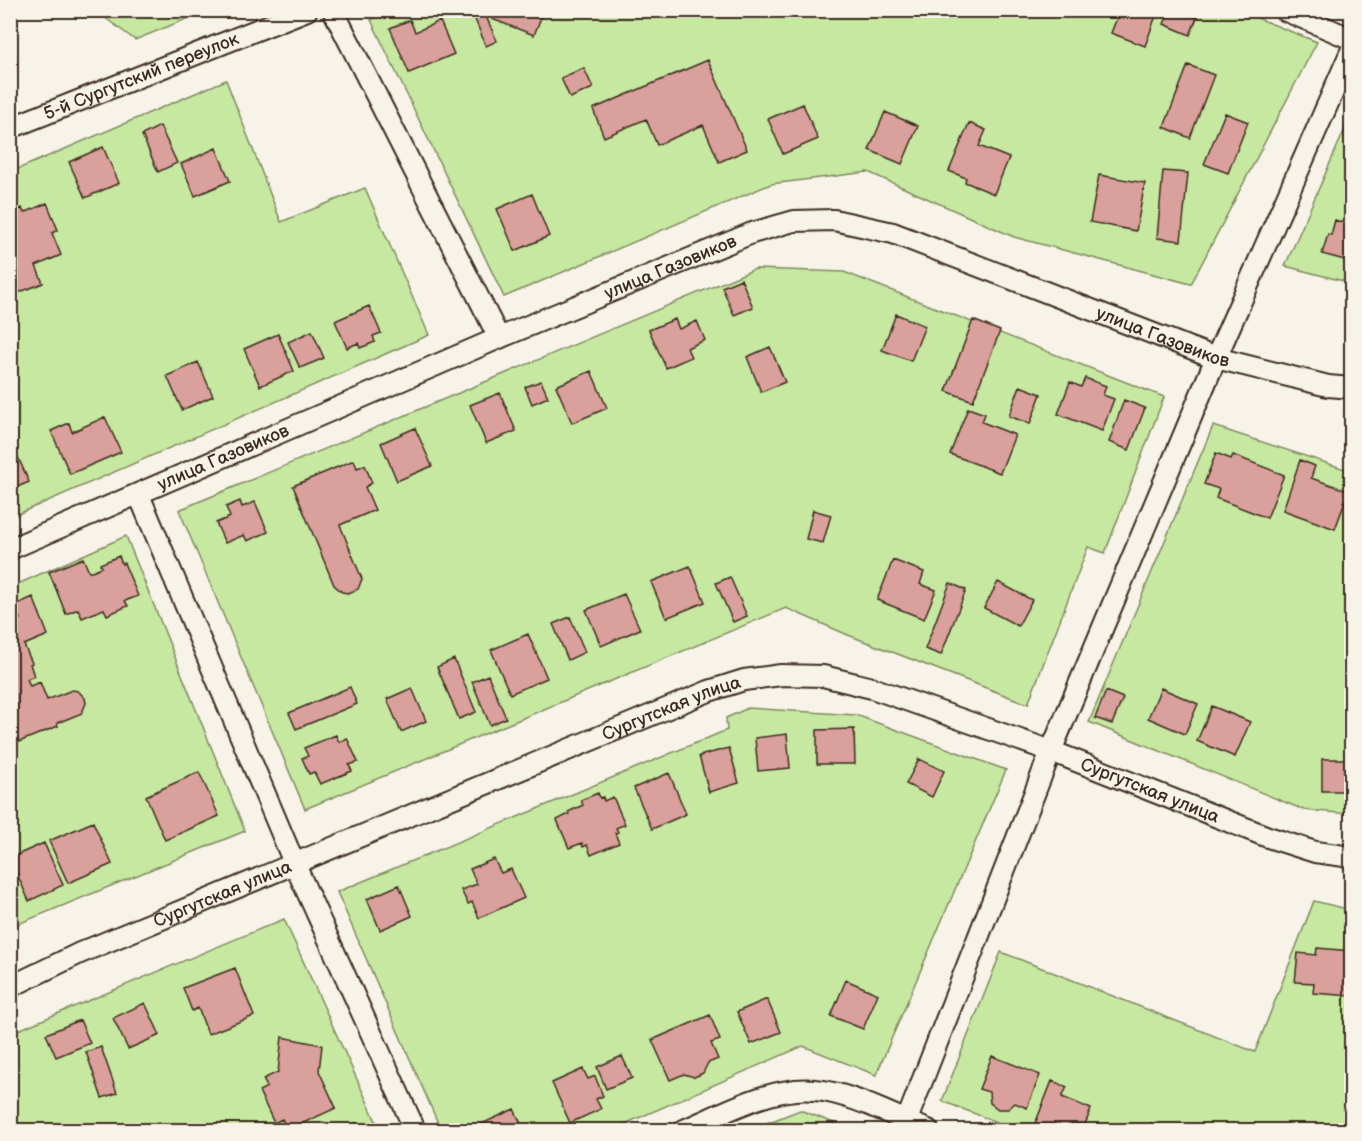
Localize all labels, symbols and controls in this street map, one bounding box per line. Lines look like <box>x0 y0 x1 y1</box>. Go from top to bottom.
street label: 5-й Сургутский переулок <box>41 28 242 125</box>
street label: улица Газовиков <box>601 230 740 304</box>
street label: улица Газовиков <box>1093 303 1232 372</box>
street label: улица Газовиков <box>154 420 293 495</box>
street label: Сургутская улица <box>599 672 744 745</box>
street label: Сургутская улица <box>1077 754 1223 828</box>
street label: Сургутская улица <box>150 856 295 932</box>

